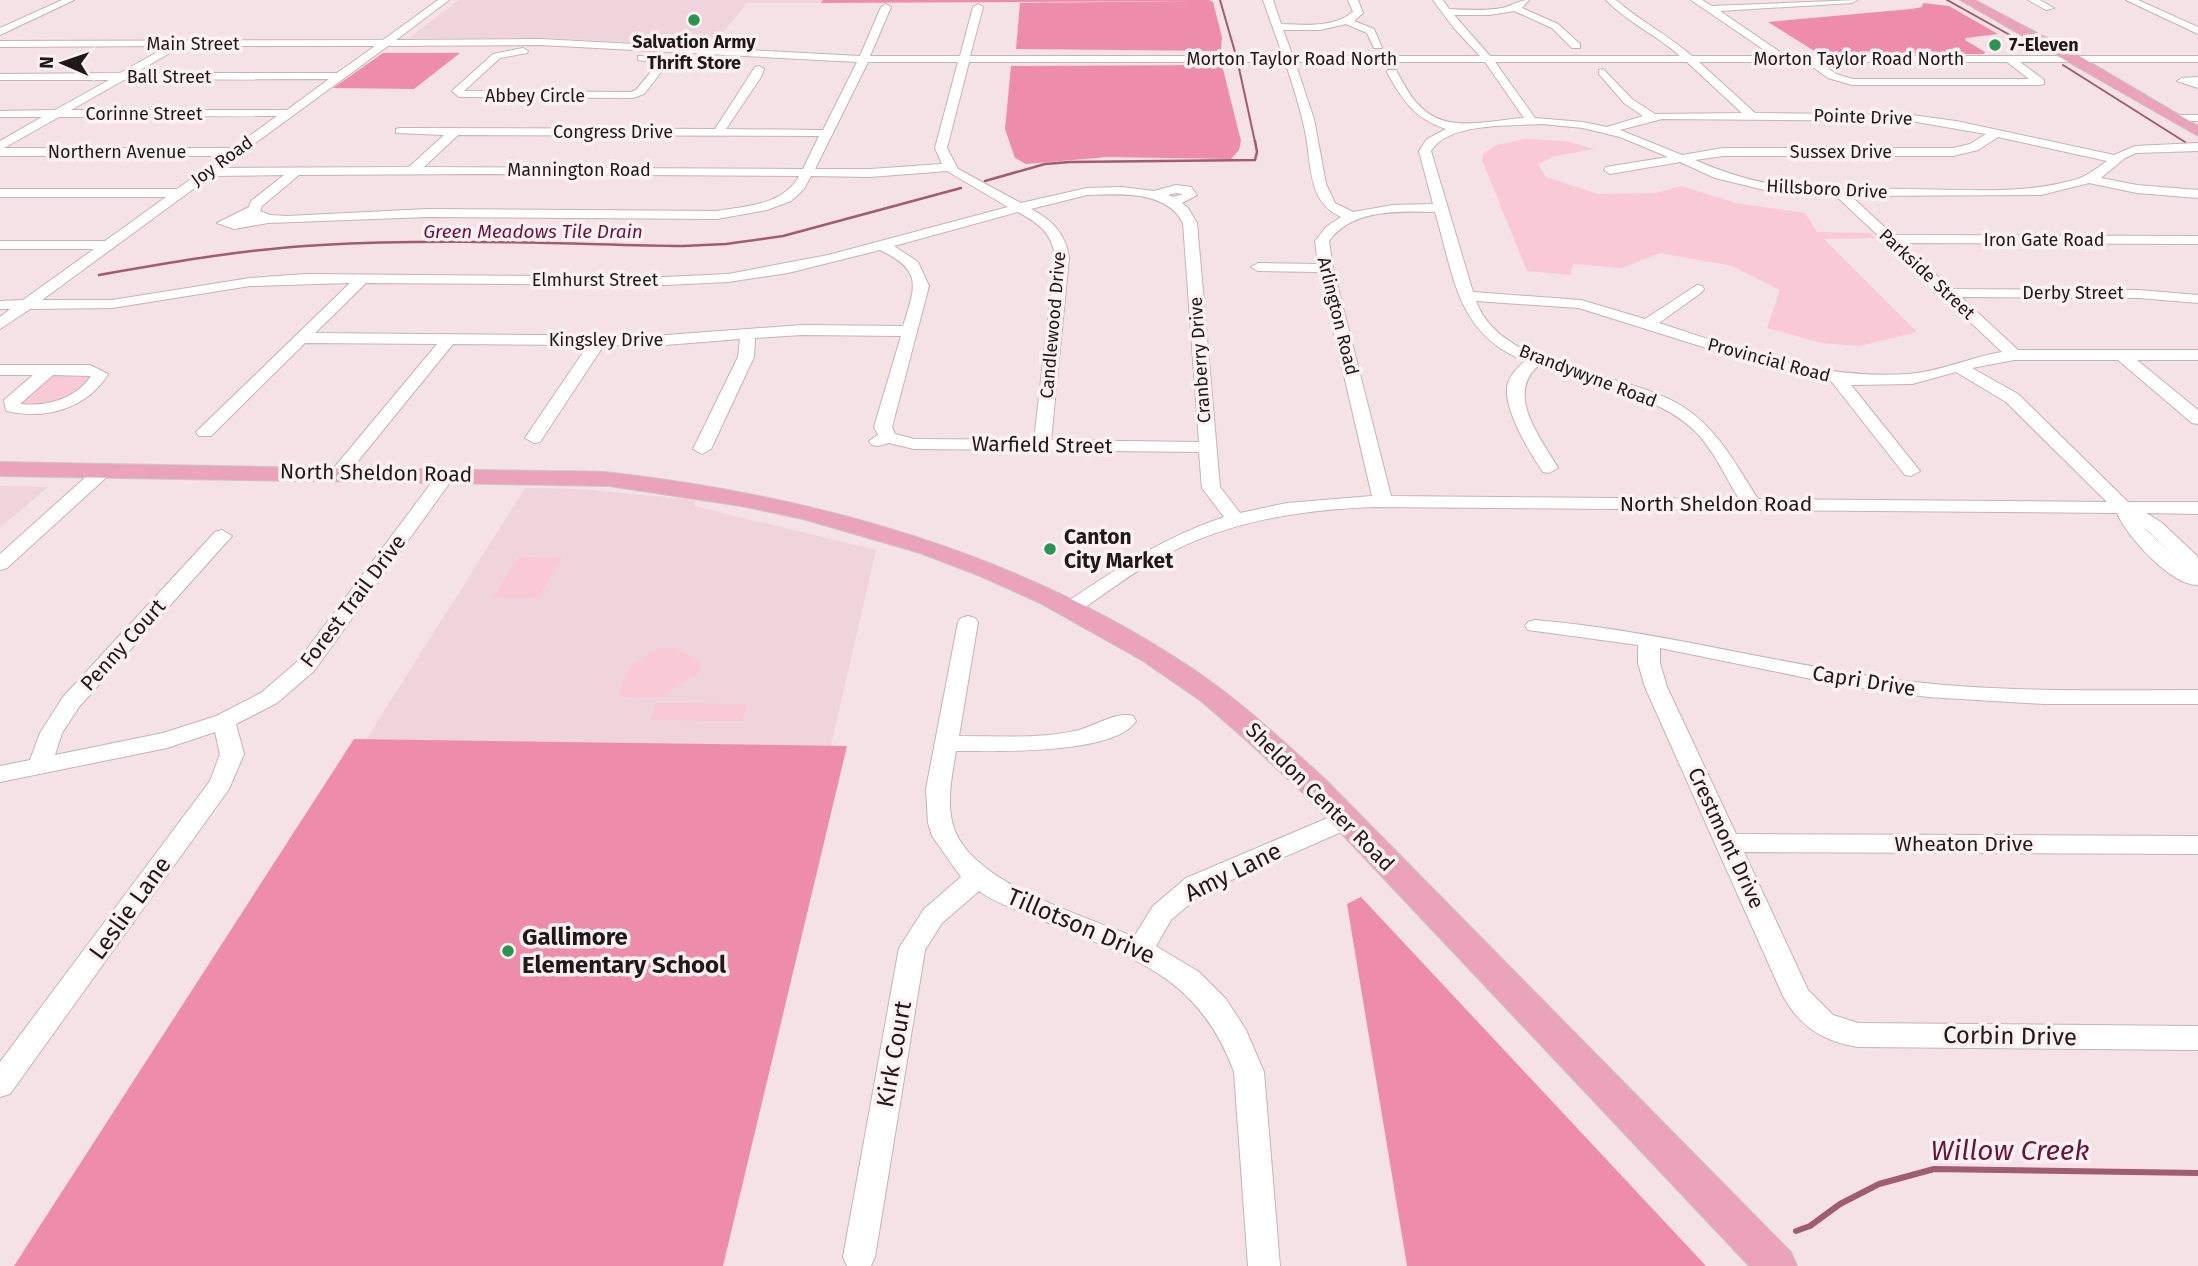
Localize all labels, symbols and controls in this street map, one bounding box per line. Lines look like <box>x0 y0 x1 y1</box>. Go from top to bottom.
marker: Salvation Army Thrift Store <box>686 12 702 28</box>
north arrow <box>28 28 98 98</box>
place label: Salvation Army Thrift Store <box>632 31 756 74</box>
street label: Main Street <box>146 33 240 55</box>
place label: 7-Eleven <box>2009 34 2079 56</box>
marker: 7-Eleven <box>1987 37 2003 53</box>
street label: Morton Taylor Road North <box>1187 48 1397 70</box>
street label: Morton Taylor Road North <box>1754 48 1964 70</box>
text: N <box>35 56 58 69</box>
street label: Ball Street <box>127 66 212 88</box>
street label: Abbey Circle <box>485 85 585 107</box>
street label: Corinne Street <box>86 103 203 125</box>
street label: Pointe Drive <box>1813 104 1913 130</box>
street label: Congress Drive <box>553 121 673 143</box>
street label: Joy Road <box>187 131 257 191</box>
street label: Northern Avenue <box>48 141 186 163</box>
street label: Sussex Drive <box>1790 141 1892 163</box>
street label: Mannington Road <box>507 159 651 181</box>
street label: Hillsboro Drive <box>1766 175 1888 203</box>
water label: Green Meadows Tile Drain <box>423 220 643 243</box>
street label: Parkside Street <box>1875 224 1980 324</box>
street label: Iron Gate Road <box>1983 229 2105 251</box>
street label: Candlewood Drive <box>1036 250 1070 400</box>
street label: Arlington Road <box>1313 255 1363 377</box>
street label: Elmhurst Street <box>532 269 659 291</box>
street label: Derby Street <box>2022 282 2124 304</box>
street label: Cranberry Drive <box>1185 296 1215 424</box>
street label: Kingsley Drive <box>549 329 663 351</box>
street label: Provincial Road <box>1705 333 1833 387</box>
street label: Brandywyne Road <box>1516 340 1660 412</box>
street label: Warfield Street <box>971 431 1113 459</box>
street label: North Sheldon Road <box>280 458 472 488</box>
street label: North Sheldon Road <box>1620 491 1812 517</box>
place label: Canton City Market <box>1064 524 1174 574</box>
street label: Forest Trail Drive <box>295 529 411 673</box>
marker: Canton City Market <box>1042 541 1058 557</box>
street label: Penny Court <box>75 593 171 696</box>
street label: Capri Drive <box>1810 660 1918 702</box>
street label: Sheldon Center Road <box>1240 717 1400 877</box>
street label: Crestmont Drive <box>1682 763 1770 913</box>
street label: Wheaton Drive <box>1895 831 2033 857</box>
street label: Amy Lane <box>1180 837 1286 907</box>
street label: Leslie Lane <box>83 851 177 965</box>
street label: Tillotson Drive <box>1003 882 1159 970</box>
place label: Gallimore Elementary School <box>522 923 727 979</box>
marker: Gallimore Elementary School <box>500 943 516 959</box>
street label: Kirk Court <box>871 998 917 1109</box>
street label: Corbin Drive <box>1943 1021 2077 1051</box>
water label: Willow Creek <box>1930 1134 2090 1167</box>

